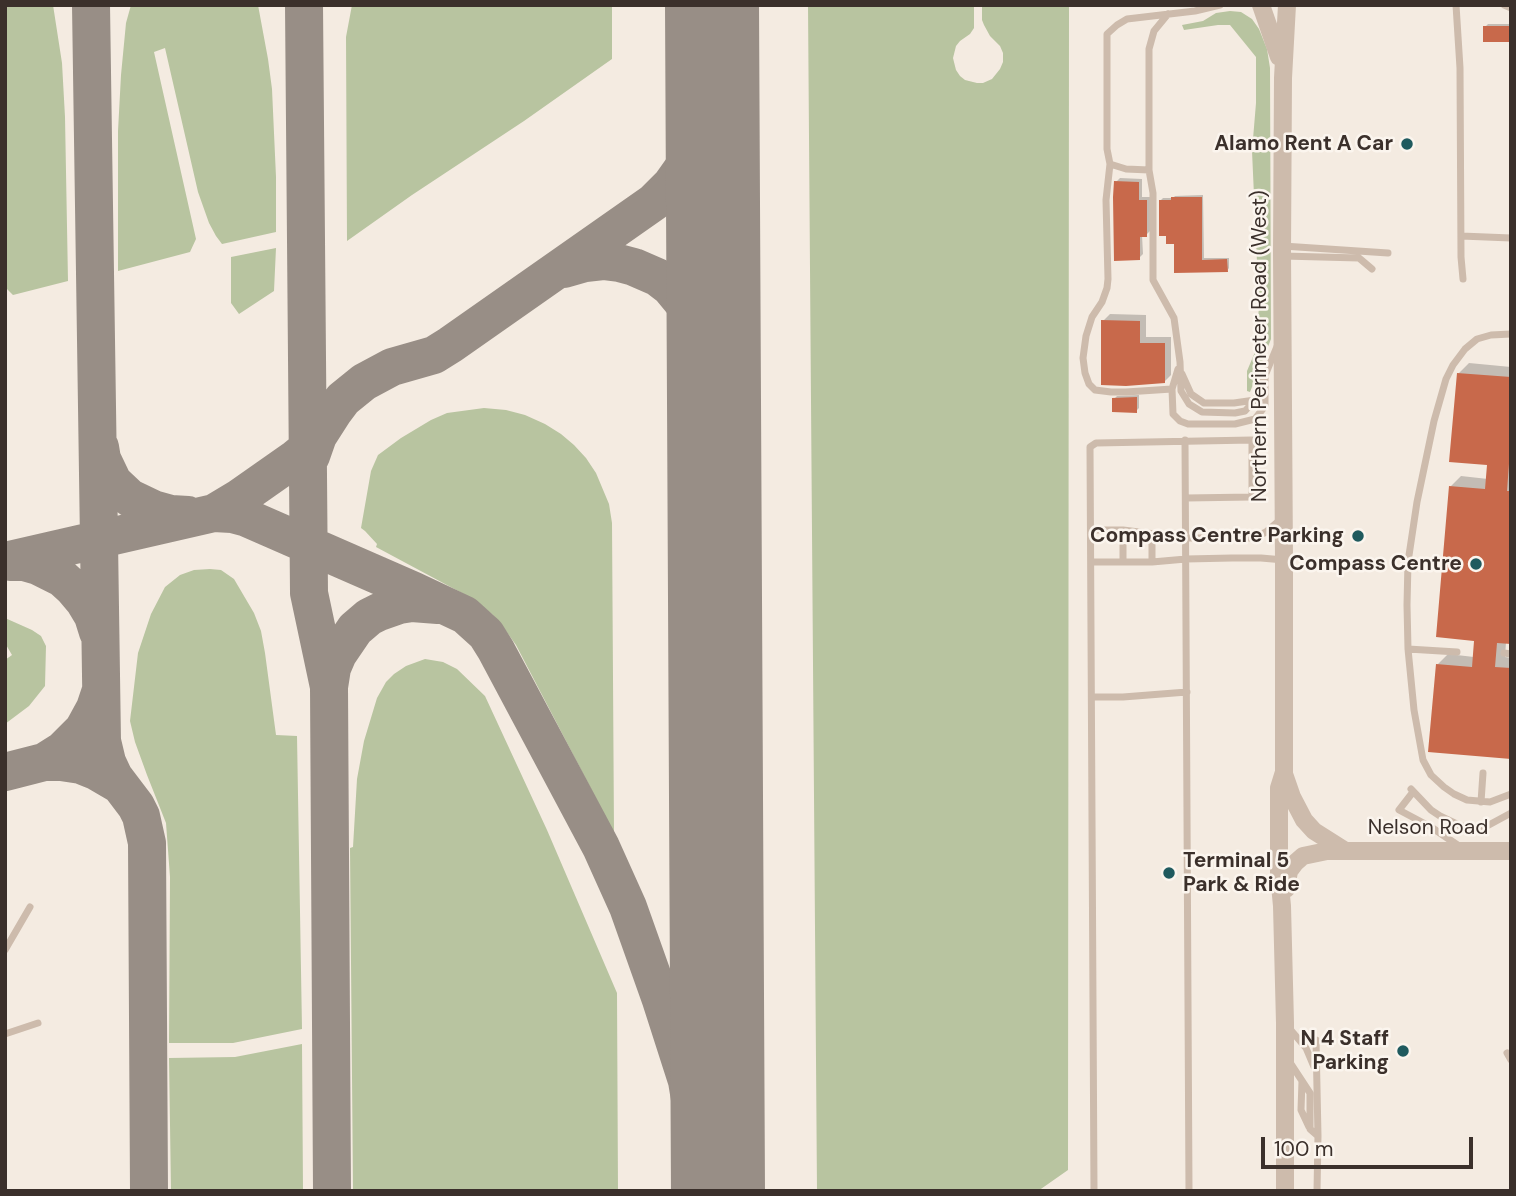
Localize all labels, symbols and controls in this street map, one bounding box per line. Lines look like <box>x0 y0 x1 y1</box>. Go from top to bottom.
place label: Alamo Rent A Car <box>1214 131 1393 157</box>
marker: Alamo Rent A Car <box>1399 136 1415 152</box>
street label: Northern Perimeter Road (West) <box>1247 190 1273 502</box>
place label: Compass Centre Parking <box>1090 523 1344 549</box>
marker: Compass Centre Parking <box>1350 528 1366 544</box>
place label: Compass Centre <box>1289 551 1462 577</box>
marker: Compass Centre <box>1468 556 1484 572</box>
street label: Nelson Road <box>1368 815 1488 841</box>
place label: Terminal 5 Park & Ride <box>1183 848 1300 898</box>
marker: Terminal 5 Park & Ride <box>1161 865 1177 881</box>
place label: N 4 Staff Parking <box>1301 1026 1389 1076</box>
marker: N 4 Staff Parking <box>1395 1043 1411 1059</box>
scale bar <box>1264 1122 1476 1166</box>
text: 100 m <box>1274 1135 1334 1163</box>

